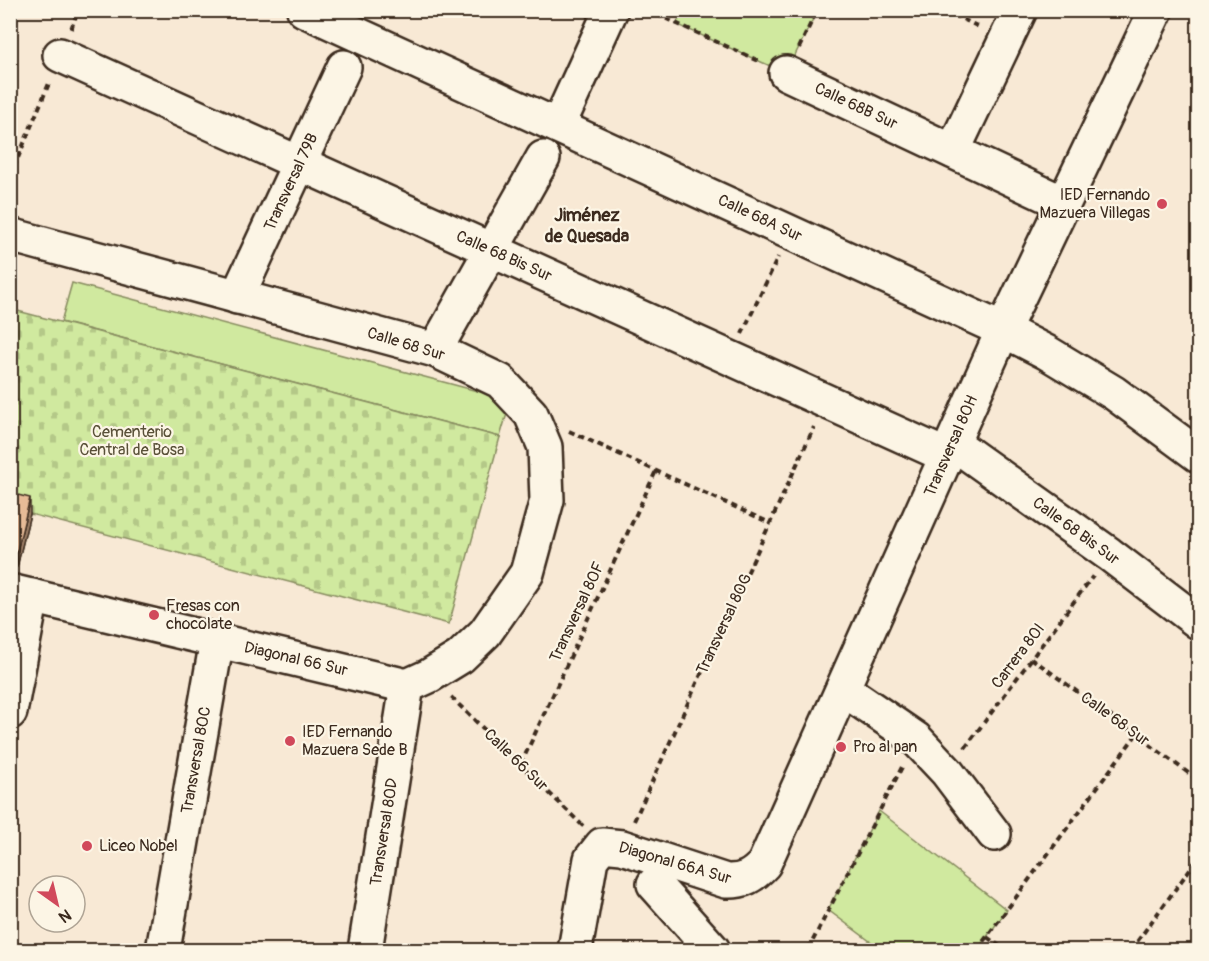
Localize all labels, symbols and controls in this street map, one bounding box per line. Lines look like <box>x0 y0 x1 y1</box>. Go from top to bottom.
street label: Calle 68B Sur <box>811 78 901 134</box>
street label: Transversal 79B <box>260 130 322 234</box>
place label: IED Fernando Mazuera Villegas <box>1040 185 1150 223</box>
street label: Calle 68A Sur <box>715 190 806 246</box>
marker: IED Fernando Mazuera Villegas <box>1155 197 1169 211</box>
district label: Jiménez de Quesada <box>545 204 630 248</box>
street label: Calle 68 Bis Sur <box>453 226 555 286</box>
street label: Calle 68 Sur <box>365 323 448 365</box>
street label: Transversal 80H <box>920 392 982 500</box>
park label: Cementerio Central de Bosa <box>80 422 184 460</box>
street label: Calle 68 Bis Sur <box>1029 493 1124 569</box>
street label: Transversal 80F <box>545 558 609 665</box>
street label: Transversal 80G <box>692 570 756 678</box>
place label: Fresas con chocolate <box>166 596 240 634</box>
marker: Fresas con chocolate <box>147 608 161 622</box>
street label: Carrera 80I <box>987 619 1049 693</box>
street label: Diagonal 66 Sur <box>242 637 350 681</box>
street label: Calle 68 Sur <box>1077 687 1154 751</box>
street label: Transversal 80C <box>177 705 215 815</box>
place label: IED Fernando Mazuera Sede B <box>302 722 408 760</box>
street label: Calle 66 Sur <box>480 725 552 796</box>
marker: IED Fernando Mazuera Sede B <box>283 734 297 748</box>
place label: Pro al pan <box>853 737 917 757</box>
marker: Pro al pan <box>834 740 848 754</box>
street label: Transversal 80D <box>366 777 402 887</box>
place label: Liceo Nobel <box>99 836 178 856</box>
street label: Diagonal 66A Sur <box>616 837 734 889</box>
marker: Liceo Nobel <box>80 839 94 853</box>
north arrow <box>27 874 87 934</box>
text: N <box>55 904 75 927</box>

